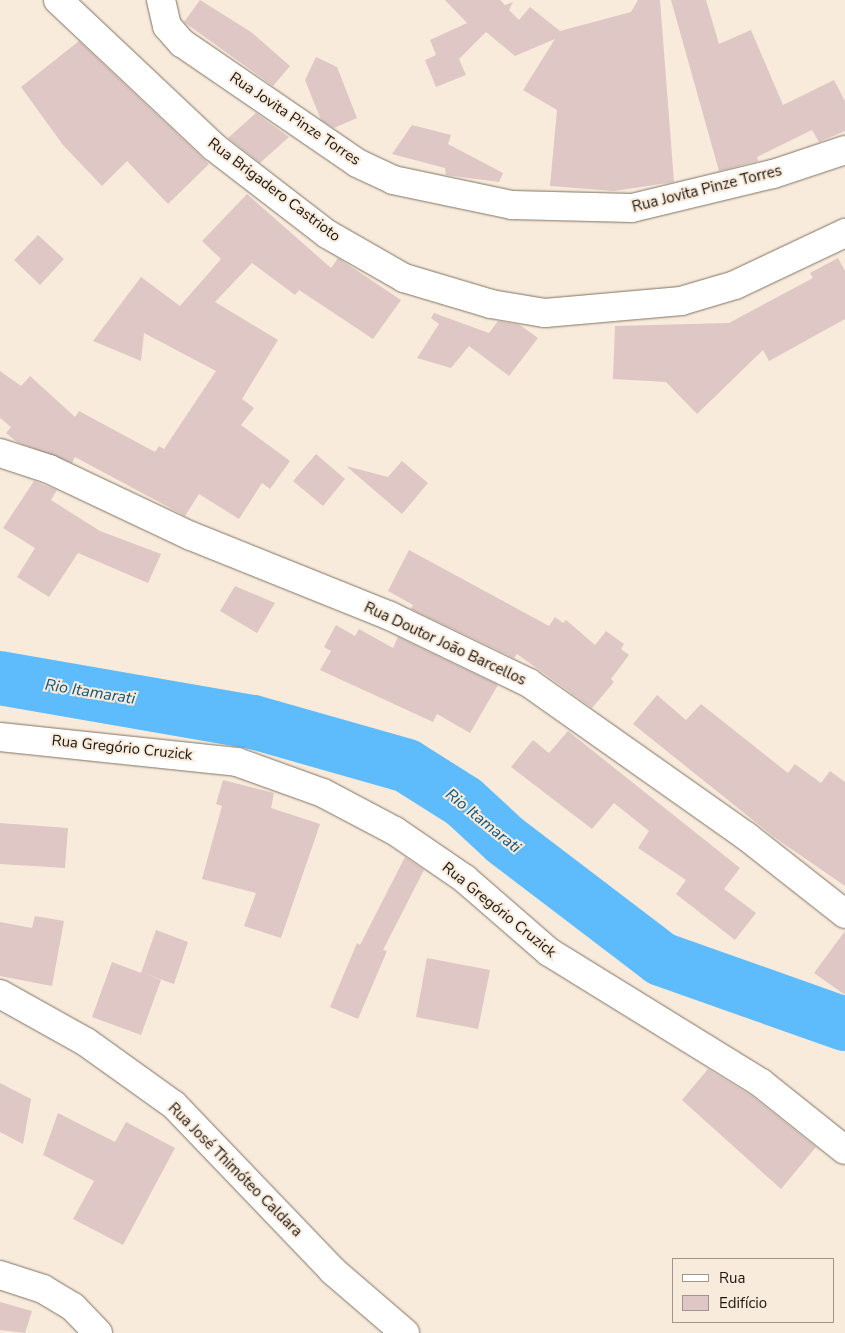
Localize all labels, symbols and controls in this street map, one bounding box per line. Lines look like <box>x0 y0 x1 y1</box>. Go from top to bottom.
street label: Rua Jovita Pinze Torres <box>226 69 364 169</box>
street label: Rua Brigadero Castrioto <box>204 134 344 246</box>
street label: Rua Jovita Pinze Torres <box>630 162 784 216</box>
street label: Rua Doutor João Barcellos <box>361 598 529 690</box>
water label: Rio Itamarati <box>43 675 137 709</box>
street label: Rua Gregório Cruzick <box>51 732 193 764</box>
water label: Rio Itamarati <box>442 785 524 857</box>
street label: Rua Gregório Cruzick <box>438 859 560 961</box>
street label: Rua José Thimóteo Caldara <box>164 1099 306 1241</box>
legend <box>672 1258 835 1323</box>
text: Rua <box>719 1268 745 1288</box>
text: Edifício <box>719 1293 767 1313</box>

